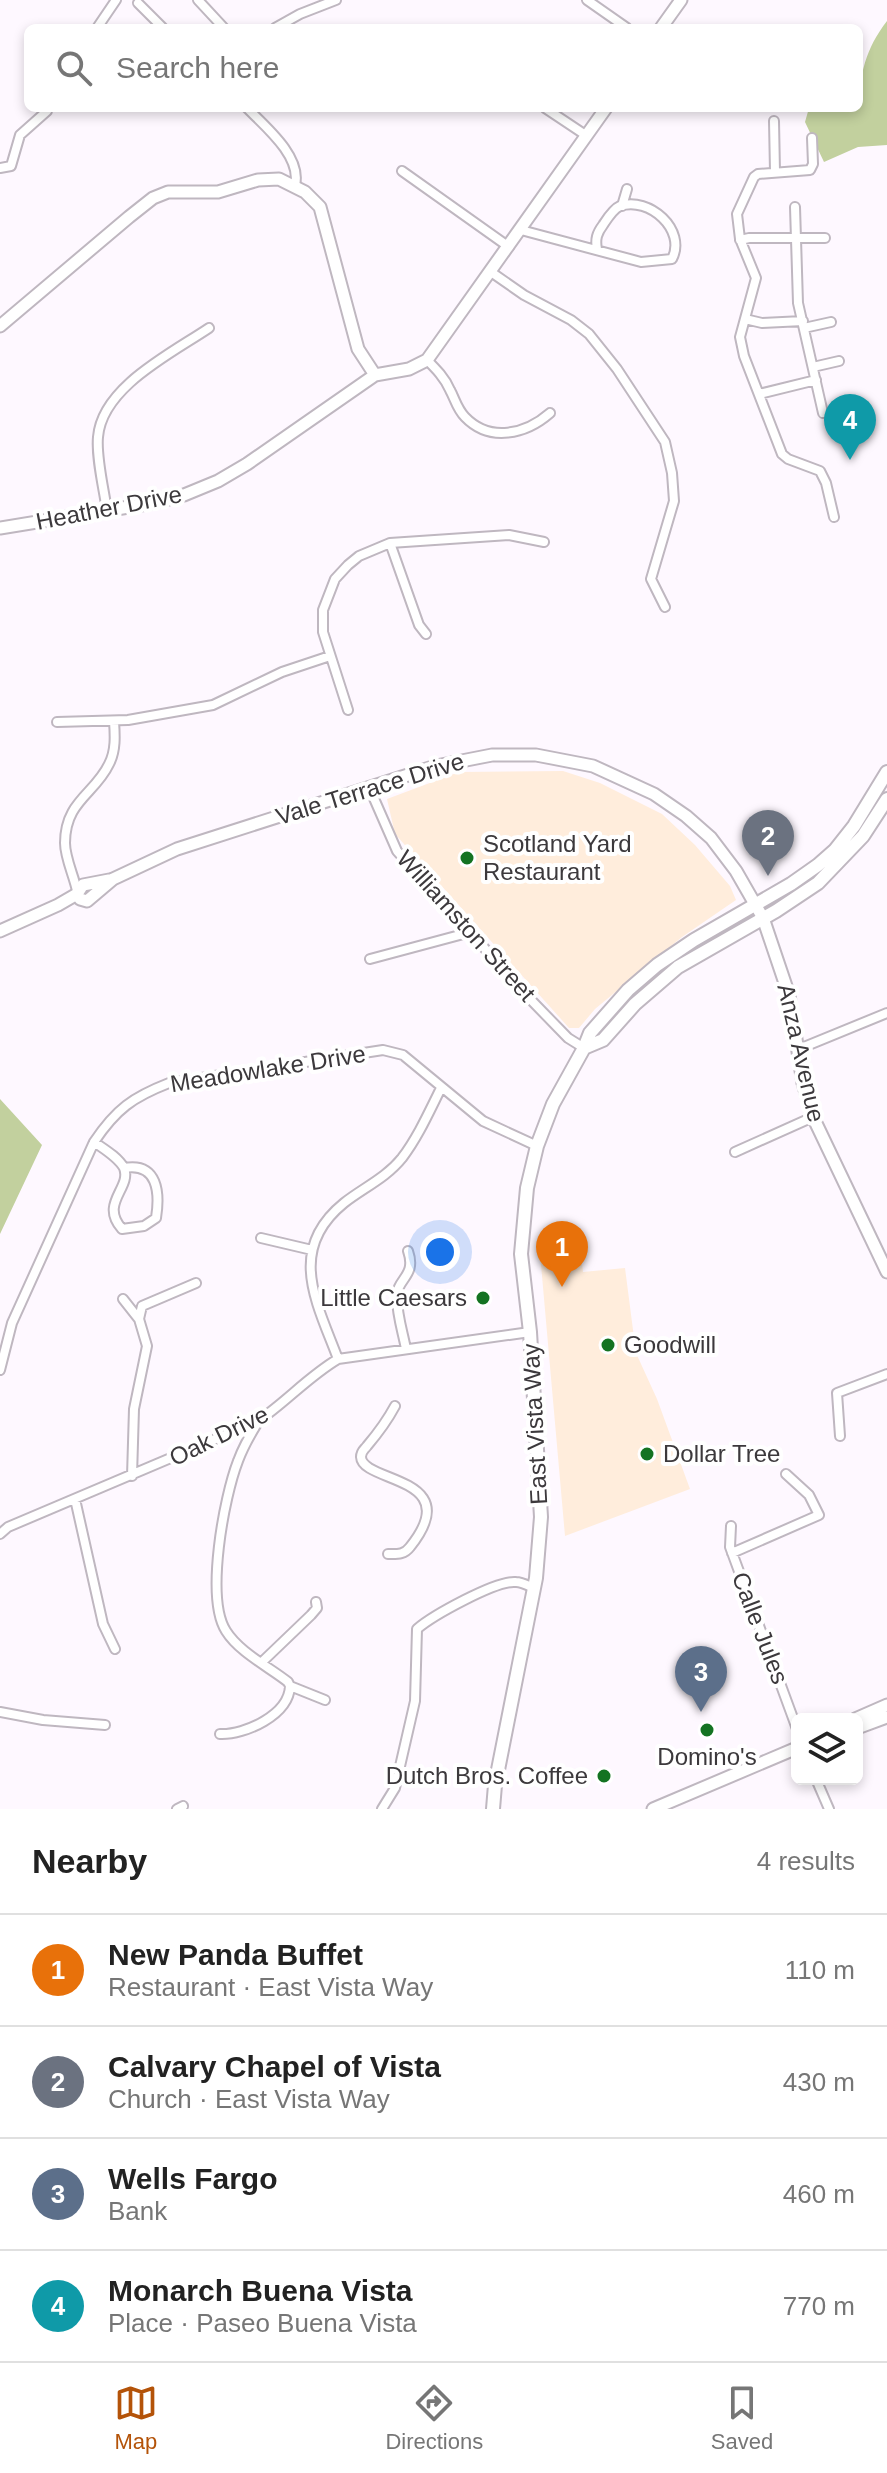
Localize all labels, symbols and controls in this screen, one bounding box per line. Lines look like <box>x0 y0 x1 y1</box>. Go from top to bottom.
search box <box>24 24 863 112</box>
icon: search <box>52 46 96 90</box>
text: Search here <box>116 51 279 84</box>
pin: 4 <box>824 394 876 460</box>
street label: Heather Drive <box>34 480 184 535</box>
street label: Vale Terrace Drive <box>273 747 467 830</box>
pin: 2 <box>742 810 794 876</box>
place label: Scotland Yard Restaurant <box>483 830 632 885</box>
street label: Williamston Street <box>392 845 541 1007</box>
marker: Scotland Yard Restaurant <box>458 849 476 867</box>
street label: Anza Avenue <box>772 981 831 1125</box>
street label: Meadowlake Drive <box>168 1040 368 1097</box>
pin: 1 <box>536 1221 588 1287</box>
your location <box>420 1232 460 1272</box>
place label: Little Caesars <box>320 1284 467 1311</box>
marker: Little Caesars <box>474 1289 492 1307</box>
place label: Goodwill <box>624 1331 716 1358</box>
marker: Goodwill <box>599 1336 617 1354</box>
street label: East Vista Way <box>517 1343 552 1505</box>
street label: Oak Drive <box>165 1400 273 1471</box>
place label: Dollar Tree <box>663 1440 780 1467</box>
marker: Dollar Tree <box>638 1445 656 1463</box>
street label: Calle Jules <box>727 1568 794 1687</box>
pin: 3 <box>675 1646 727 1712</box>
map controls <box>791 1713 863 1785</box>
button: layers <box>791 1713 863 1785</box>
marker: Domino's <box>698 1721 716 1739</box>
place label: Domino's <box>657 1743 757 1770</box>
place label: Dutch Bros. Coffee <box>386 1762 588 1789</box>
marker: Dutch Bros. Coffee <box>595 1767 613 1785</box>
text: Nearby <box>32 1842 147 1880</box>
text: 4 results <box>757 1846 855 1876</box>
text: New Panda Buffet <box>108 1938 363 1971</box>
text: 1 <box>51 1955 65 1985</box>
text: 110 m <box>785 1955 855 1985</box>
text: Restaurant · East Vista Way <box>108 1972 433 2002</box>
text: Calvary Chapel of Vista <box>108 2050 441 2083</box>
text: 2 <box>51 2067 65 2097</box>
text: 430 m <box>783 2067 855 2097</box>
text: Church · East Vista Way <box>108 2084 390 2114</box>
text: Wells Fargo <box>108 2162 277 2195</box>
text: 3 <box>51 2179 65 2209</box>
text: 460 m <box>783 2179 855 2209</box>
text: Bank <box>108 2196 167 2226</box>
text: Monarch Buena Vista <box>108 2274 413 2307</box>
text: 4 <box>51 2291 65 2321</box>
text: 770 m <box>783 2291 855 2321</box>
text: Place · Paseo Buena Vista <box>108 2308 417 2338</box>
tab: Map <box>114 2381 158 2455</box>
tab: Directions <box>385 2381 483 2455</box>
tab: Saved <box>711 2381 773 2455</box>

